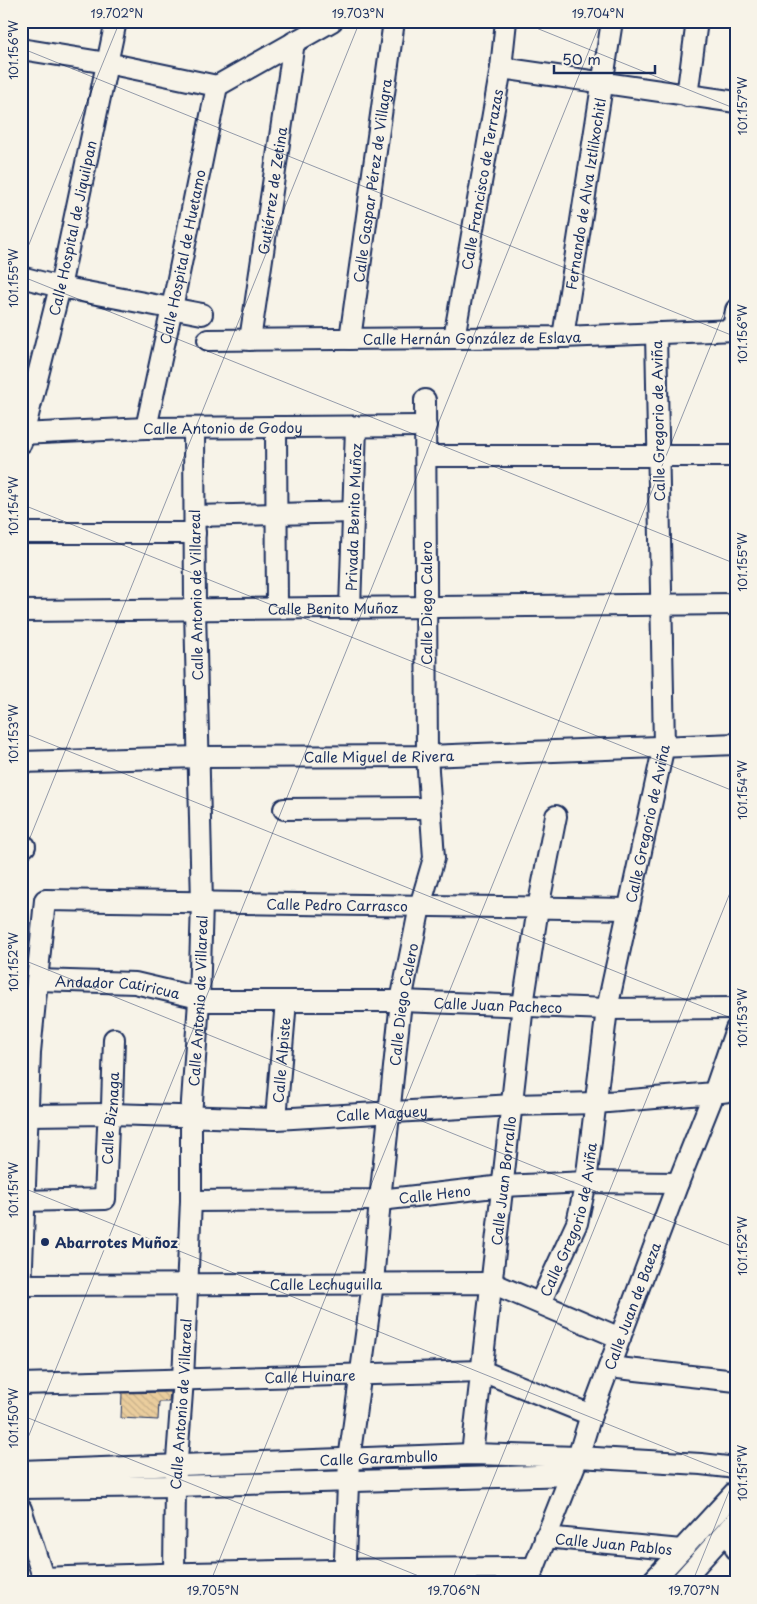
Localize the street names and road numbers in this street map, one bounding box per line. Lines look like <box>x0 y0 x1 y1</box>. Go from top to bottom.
street label: Calle Gaspar Pérez de Villagra <box>347 77 396 284</box>
street label: Calle Francisco de Terrazas <box>456 87 508 271</box>
street label: Fernando de Alva Iztlilxochitl <box>560 96 610 291</box>
street label: Gutiérrez de Zetina <box>252 125 292 256</box>
street label: Calle Hospital de Jiquilpan <box>43 138 101 318</box>
street label: Calle Hospital de Huetamo <box>154 167 210 346</box>
street label: Calle Hernán González de Eslava <box>363 326 582 349</box>
street label: Calle Gregorio de Aviña <box>646 340 670 502</box>
street label: Calle Antonio de Godoy <box>143 416 303 439</box>
street label: Privada Benito Muñoz <box>340 443 366 591</box>
street label: Calle Antonio de Villareal <box>184 509 208 681</box>
street label: Calle Diego Calero <box>416 541 437 665</box>
street label: Calle Benito Muñoz <box>268 597 398 619</box>
street label: Calle Gregorio de Aviña <box>620 742 674 905</box>
street label: Calle Miguel de Rivera <box>304 744 455 767</box>
street label: Calle Pedro Carrasco <box>266 893 408 916</box>
street label: Calle Antonio de Villareal <box>183 915 212 1087</box>
street label: Calle Diego Calero <box>384 941 423 1067</box>
street label: Andador Catiricua <box>55 970 183 1004</box>
street label: Calle Juan Pacheco <box>433 992 563 1018</box>
street label: Calle Alpiste <box>267 1017 295 1104</box>
street label: Calle Biznaga <box>96 1071 124 1165</box>
street label: Calle Maguey <box>335 1100 428 1126</box>
street label: Calle Juan Borrallo <box>485 1115 521 1247</box>
street label: Calle Gregorio de Aviña <box>534 1141 601 1300</box>
street label: Calle Heno <box>397 1179 472 1208</box>
street label: Calle Juan de Baeza <box>598 1239 666 1373</box>
street label: Calle Lechuguilla <box>270 1273 382 1294</box>
street label: Calle Antonio de Villareal <box>164 1318 196 1490</box>
street label: Calle Huinare <box>264 1364 356 1388</box>
street label: Calle Garambullo <box>319 1445 439 1470</box>
street label: Calle Juan Pablos <box>554 1528 673 1560</box>

